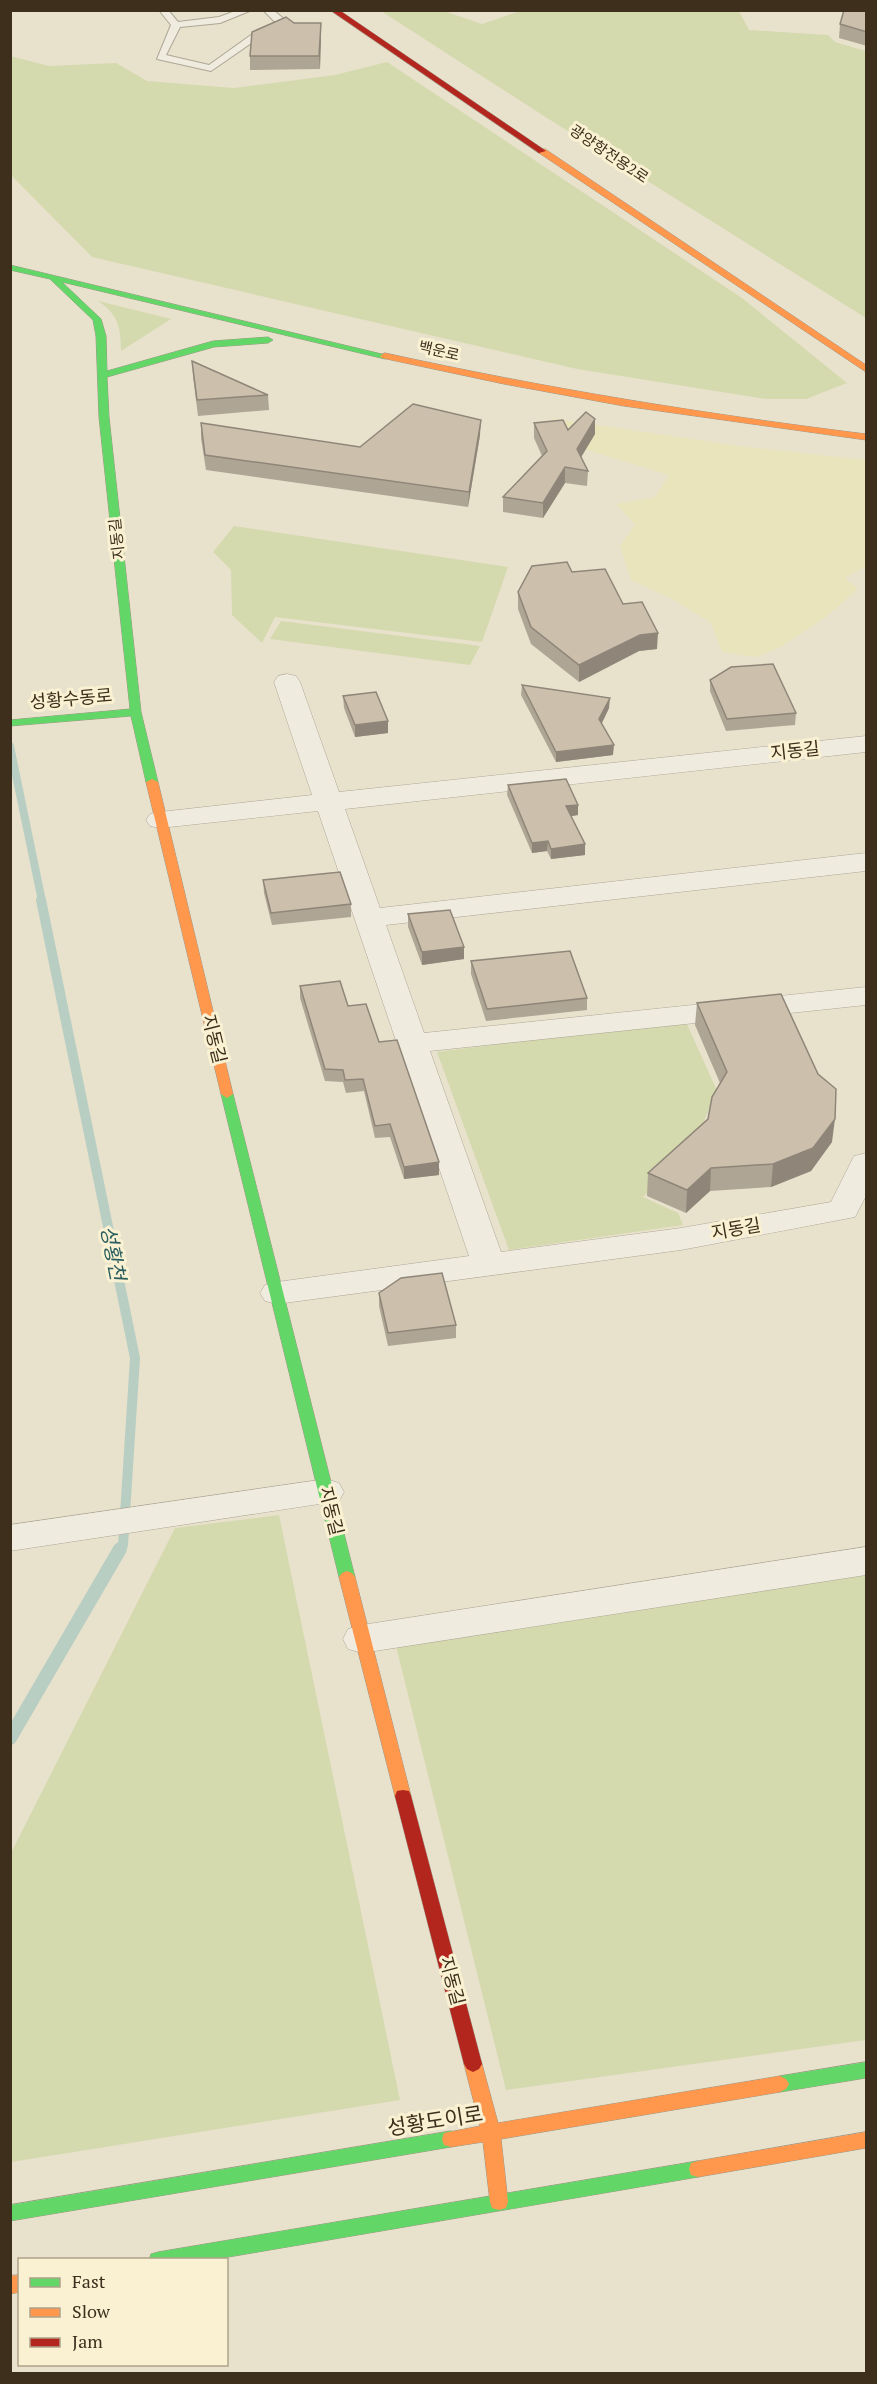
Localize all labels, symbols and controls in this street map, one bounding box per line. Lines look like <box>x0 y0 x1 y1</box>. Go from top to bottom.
street label: 광양항전용2로 <box>566 119 653 187</box>
street label: 백운로 <box>417 336 462 364</box>
street label: 지동길 <box>104 517 128 561</box>
street label: 성황수동로 <box>29 682 113 714</box>
street label: 지동길 <box>769 735 821 765</box>
street label: 지동길 <box>197 1012 233 1066</box>
street label: 지동길 <box>709 1212 762 1244</box>
water label: 성황천 <box>95 1223 133 1285</box>
street label: 지동길 <box>314 1484 350 1538</box>
street label: 지동길 <box>435 1954 471 2008</box>
street label: 성황도이로 <box>385 2099 485 2141</box>
legend <box>18 2258 228 2366</box>
text: Fast <box>72 2269 106 2293</box>
text: Slow <box>72 2299 111 2323</box>
text: Jam <box>72 2329 103 2353</box>

